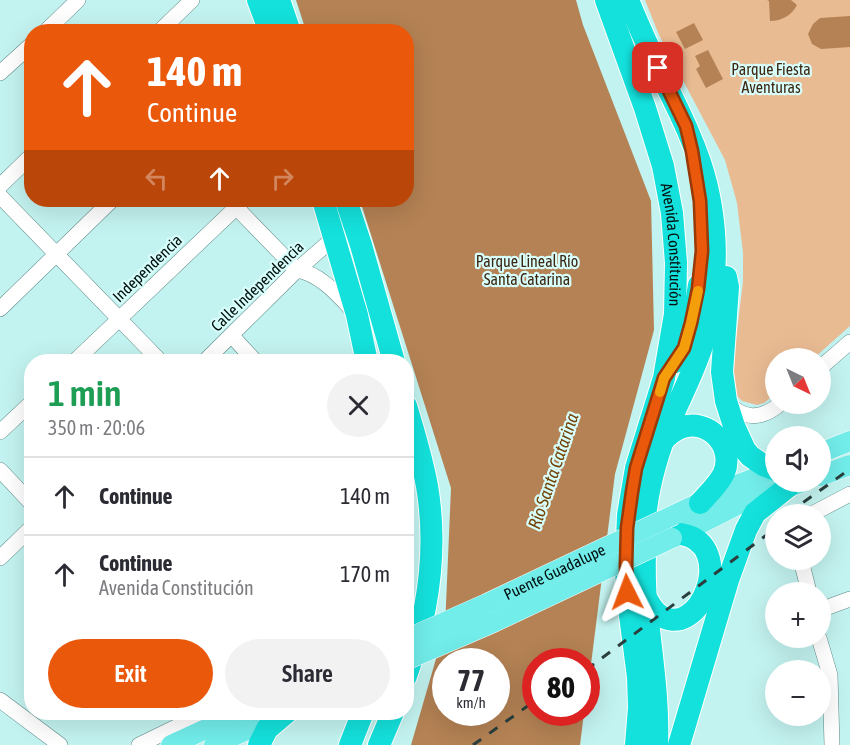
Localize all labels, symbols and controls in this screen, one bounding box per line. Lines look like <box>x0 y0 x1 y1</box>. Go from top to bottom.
pin <box>632 42 683 93</box>
text: 140 m <box>147 47 242 95</box>
icon: ahead <box>48 48 126 126</box>
icon: arrive <box>641 51 674 84</box>
park label: Parque Fiesta Aventuras <box>731 60 811 96</box>
text: Continue <box>147 97 237 128</box>
icon: left <box>140 162 173 195</box>
icon: ahead <box>203 162 236 195</box>
icon: right <box>266 162 299 195</box>
street label: Avenida Constitución <box>657 181 685 307</box>
street label: Independencia <box>109 231 186 306</box>
street label: Calle Independencia <box>207 237 308 335</box>
park label: Parque Lineal Río Santa Catarina <box>476 252 578 288</box>
north arrow <box>765 348 831 414</box>
map controls <box>765 348 831 726</box>
text: 1 min <box>48 372 122 414</box>
button: close <box>327 374 390 437</box>
water label: Río Santa Catarina <box>523 410 583 532</box>
text: 350 m · 20:06 <box>48 416 145 439</box>
button: sound <box>765 426 831 492</box>
icon: ahead <box>48 480 81 513</box>
text: Continue <box>99 483 173 509</box>
text: 140 m <box>340 483 390 509</box>
button: layers <box>765 504 831 570</box>
street label: Puente Guadalupe <box>501 540 608 603</box>
text: Continue <box>99 550 173 576</box>
icon: ahead <box>48 558 81 591</box>
position arrow <box>595 560 659 624</box>
text: 170 m <box>340 561 390 587</box>
text: Avenida Constitución <box>99 576 254 599</box>
button: + <box>765 582 831 648</box>
button: Exit <box>48 639 213 708</box>
button: Share <box>225 639 390 708</box>
speed limit sign: 80 <box>522 648 600 726</box>
button: − <box>765 660 831 726</box>
text: 77 <box>457 663 485 697</box>
text: km/h <box>456 694 486 711</box>

